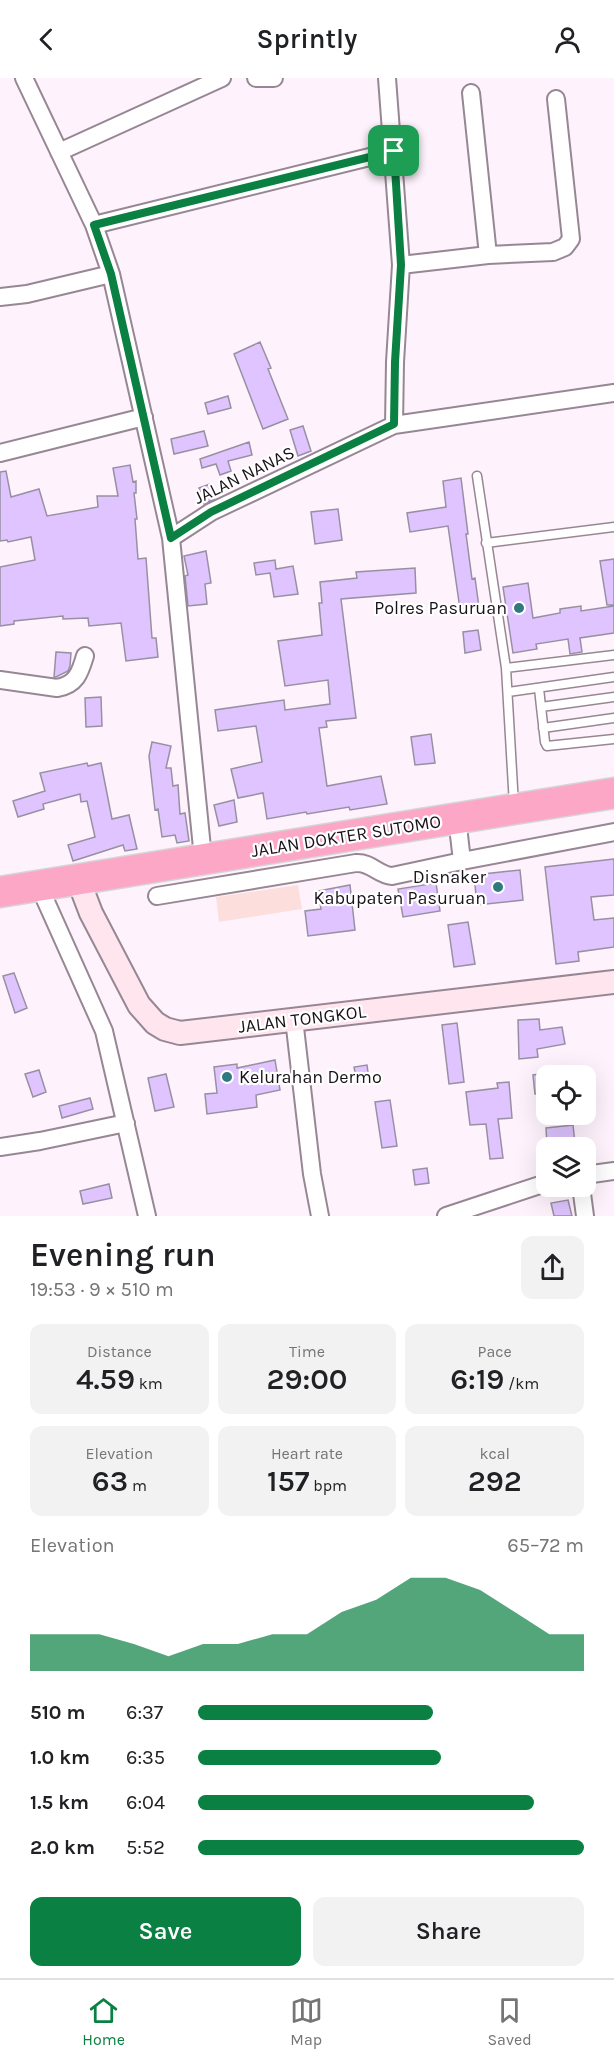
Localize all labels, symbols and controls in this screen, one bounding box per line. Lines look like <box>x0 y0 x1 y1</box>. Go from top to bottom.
icon: back <box>30 23 63 56</box>
text: Sprintly <box>257 23 357 55</box>
icon: person <box>551 23 584 56</box>
pin <box>368 125 419 176</box>
icon: arrive <box>377 134 410 167</box>
street label: JALAN NANAS <box>190 441 298 509</box>
place label: Polres Pasuruan <box>374 597 507 619</box>
marker: Polres Pasuruan <box>512 601 526 615</box>
street label: JALAN DOKTER SUTOMO <box>249 810 443 862</box>
place label: Disnaker Kabupaten Pasuruan <box>314 866 486 909</box>
marker: Disnaker Kabupaten Pasuruan <box>491 880 505 894</box>
street label: JALAN TONGKOL <box>237 1000 368 1038</box>
map controls <box>536 1065 596 1197</box>
button: locate <box>536 1065 596 1125</box>
place label: Kelurahan Dermo <box>239 1066 382 1088</box>
marker: Kelurahan Dermo <box>220 1070 234 1084</box>
button: layers <box>536 1137 596 1197</box>
text: Evening run <box>30 1236 216 1274</box>
button: share <box>521 1236 584 1299</box>
text: 19:53 · 9 × 510 m <box>30 1278 174 1301</box>
text: Distance <box>87 1342 152 1361</box>
text: Time <box>289 1342 325 1361</box>
text: Pace <box>478 1342 512 1361</box>
text: 4.59 <box>76 1361 135 1397</box>
text: 29:00 <box>266 1361 348 1397</box>
text: 6:19 <box>450 1361 504 1397</box>
text: km <box>135 1374 163 1393</box>
text: /km <box>504 1374 539 1393</box>
text: Elevation <box>85 1444 153 1463</box>
text: Heart rate <box>271 1444 343 1463</box>
text: kcal <box>479 1444 510 1463</box>
text: 63 <box>92 1463 128 1499</box>
text: 157 <box>267 1463 309 1499</box>
text: 292 <box>468 1463 522 1499</box>
text: m <box>128 1476 147 1495</box>
text: bpm <box>309 1476 347 1495</box>
text: Elevation <box>30 1534 115 1557</box>
text: 65–72 m <box>507 1534 584 1557</box>
text: 510 m <box>30 1701 85 1724</box>
text: 6:37 <box>126 1701 163 1724</box>
text: 1.0 km <box>30 1746 90 1769</box>
text: 6:35 <box>126 1746 165 1769</box>
text: 1.5 km <box>30 1791 89 1814</box>
text: 6:04 <box>126 1791 165 1814</box>
text: 2.0 km <box>30 1836 95 1859</box>
text: 5:52 <box>126 1836 165 1859</box>
button: Save <box>30 1897 301 1966</box>
button: Share <box>313 1897 584 1966</box>
tab: Home <box>82 1994 125 2049</box>
tab: Map <box>290 1994 323 2049</box>
tab: Saved <box>487 1994 532 2049</box>

